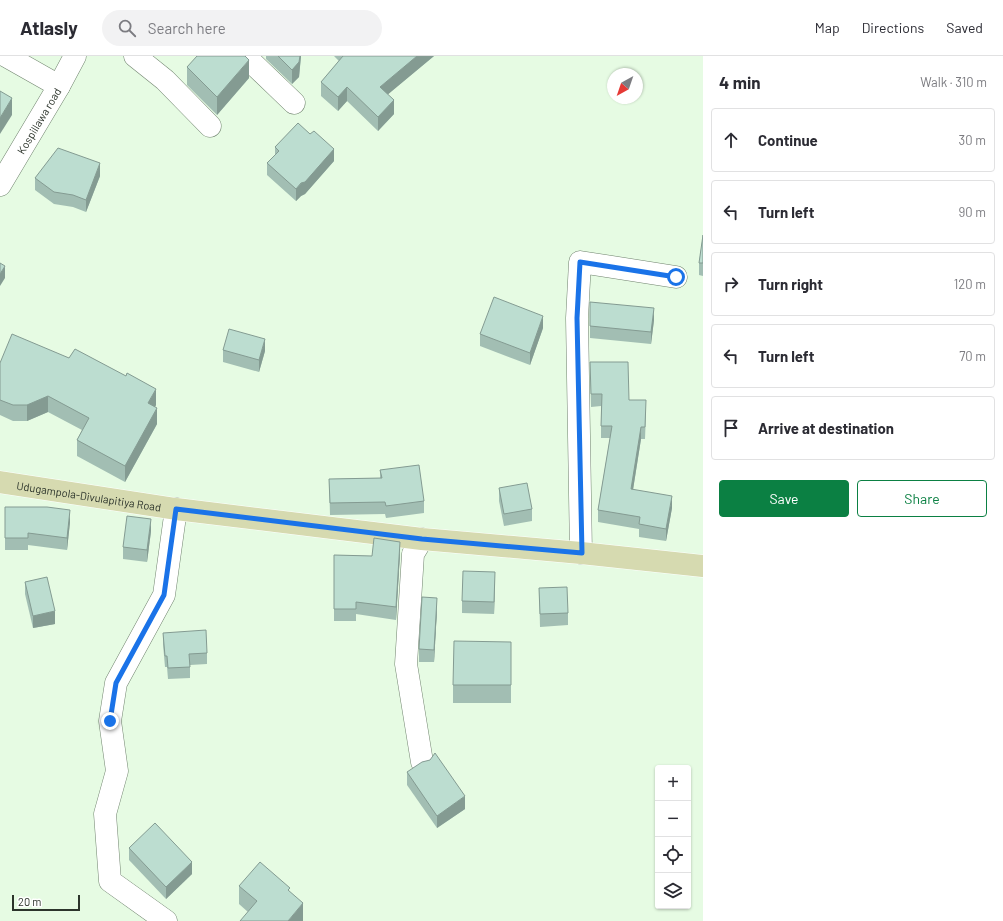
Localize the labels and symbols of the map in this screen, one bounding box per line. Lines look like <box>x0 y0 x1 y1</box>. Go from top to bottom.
north arrow <box>607 68 643 104</box>
street label: Kospillawa road <box>14 85 63 156</box>
route start <box>667 268 685 286</box>
street label: Udugampola-Divulapitiya Road <box>16 478 162 513</box>
route end <box>101 712 119 730</box>
scale bar <box>12 893 80 912</box>

